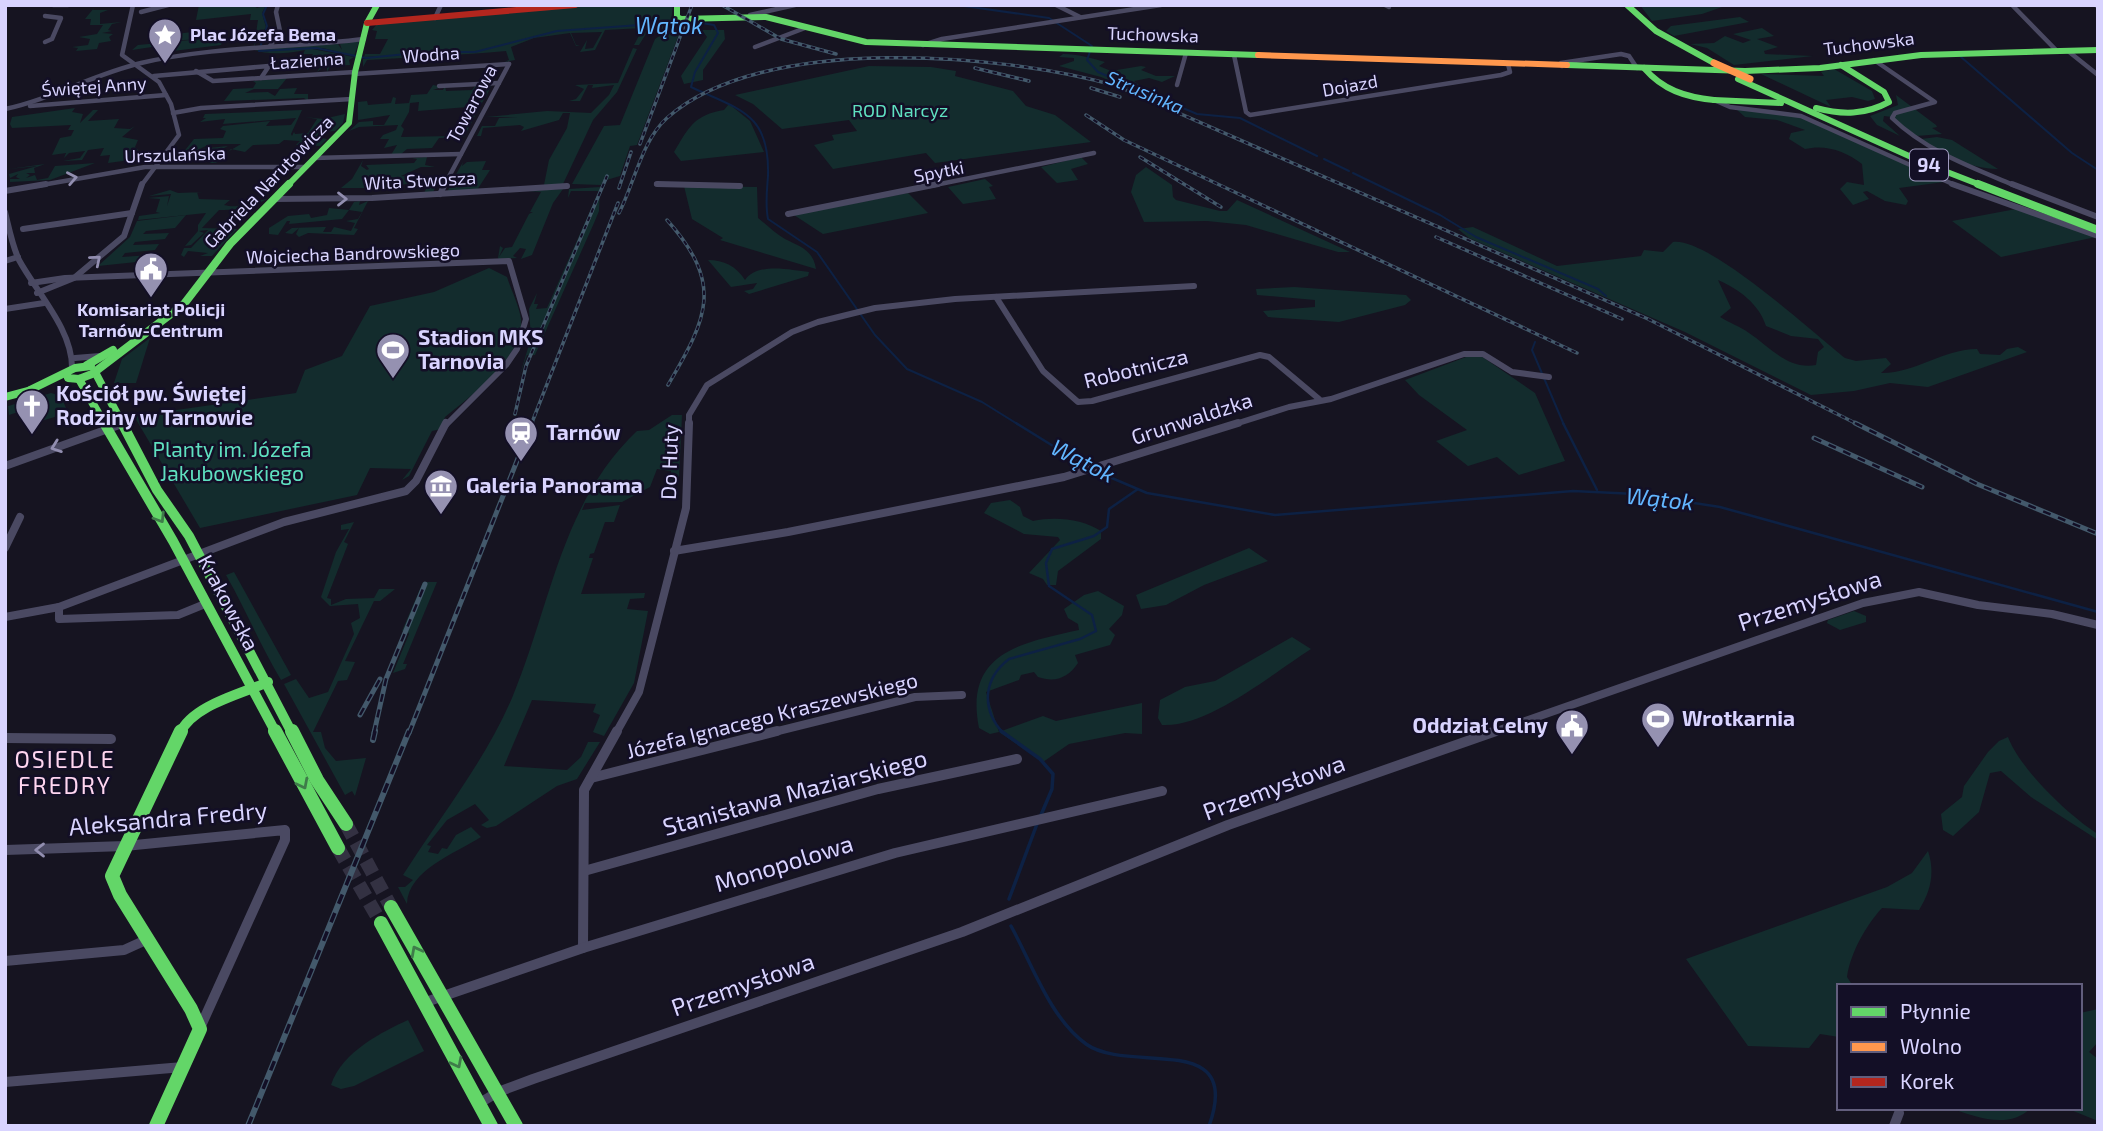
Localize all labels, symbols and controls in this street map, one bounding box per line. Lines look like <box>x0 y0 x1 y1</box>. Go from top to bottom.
water label: Wątok <box>635 11 703 39</box>
place icon: Plac Józefa Bema <box>146 16 184 65</box>
street label: Tuchowska <box>1107 21 1199 47</box>
place label: Plac Józefa Bema <box>190 23 336 45</box>
street label: Tuchowska <box>1822 27 1916 60</box>
street label: Wodna <box>401 41 460 67</box>
street label: Łazienna <box>270 46 344 74</box>
street label: Towarowa <box>441 61 501 146</box>
water label: Strusinka <box>1103 65 1187 118</box>
street label: Dojazd <box>1320 69 1379 101</box>
street label: Świętej Anny <box>41 71 148 101</box>
park label: ROD Narcyz <box>852 99 948 121</box>
street label: Gabriela Narutowicza <box>199 110 337 252</box>
street label: Urszulańska <box>124 141 226 167</box>
road number: 94 <box>1910 150 1948 181</box>
street label: Spytki <box>912 155 966 187</box>
street label: Wita Stwosza <box>363 166 477 194</box>
one-way arrow <box>66 171 78 186</box>
one-way arrow <box>337 191 348 207</box>
street label: Wojciecha Bandrowskiego <box>246 238 460 268</box>
public building icon: Komisariat Policji Tarnów-Centrum <box>132 250 170 299</box>
one-way arrow <box>89 256 101 269</box>
place label: Komisariat Policji Tarnów-Centrum <box>77 298 225 341</box>
place label: Stadion MKS Tarnovia <box>418 324 544 373</box>
sports icon: Stadion MKS Tarnovia <box>374 331 412 380</box>
street label: Robotnicza <box>1081 343 1190 393</box>
place label: Kościół pw. Świętej Rodziny w Tarnowie <box>56 380 253 430</box>
street label: Grunwaldzka <box>1128 386 1255 449</box>
church icon: Kościół pw. Świętej Rodziny w Tarnowie <box>13 387 51 436</box>
station icon: Tarnów <box>502 414 540 463</box>
place label: Tarnów <box>546 419 621 444</box>
street label: Do Huty <box>655 424 682 500</box>
water label: Wątok <box>1047 432 1120 488</box>
park label: Planty im. Józefa Jakubowskiego <box>153 436 311 485</box>
one-way arrow <box>51 439 63 453</box>
museum icon: Galeria Panorama <box>422 467 460 516</box>
place label: Galeria Panorama <box>466 472 643 497</box>
water label: Wątok <box>1625 481 1695 515</box>
one-way arrow <box>151 511 164 524</box>
street label: Krakowska <box>194 550 265 654</box>
street label: Przemysłowa <box>1734 563 1885 636</box>
street label: Józefa Ignacego Kraszewskiego <box>623 666 920 763</box>
sports icon: Wrotkarnia <box>1639 700 1677 749</box>
place label: Wrotkarnia <box>1682 705 1795 730</box>
public building icon: Oddział Celny <box>1553 707 1591 756</box>
place label: Oddział Celny <box>1413 712 1548 738</box>
street label: Stanisława Maziarskiego <box>659 742 930 841</box>
district label: OSIEDLE FREDRY <box>14 745 116 799</box>
street label: Przemysłowa <box>1198 747 1349 826</box>
one-way arrow <box>294 776 308 789</box>
street label: Aleksandra Fredry <box>67 794 269 841</box>
street label: Monopolowa <box>711 828 856 897</box>
one-way arrow <box>35 842 45 858</box>
one-way arrow <box>410 946 424 958</box>
street label: Przemysłowa <box>667 946 818 1022</box>
legend <box>1837 984 2082 1110</box>
text: Płynnie <box>1900 998 1971 1023</box>
text: Wolno <box>1900 1033 1962 1058</box>
one-way arrow <box>449 1056 463 1068</box>
text: Korek <box>1900 1068 1954 1093</box>

